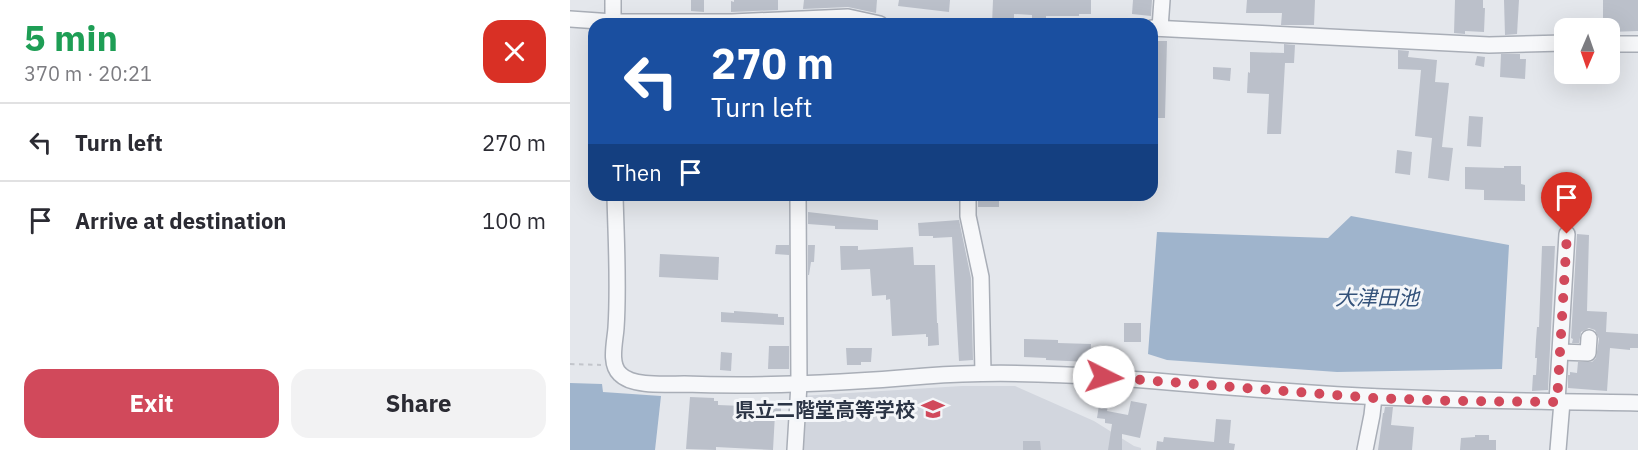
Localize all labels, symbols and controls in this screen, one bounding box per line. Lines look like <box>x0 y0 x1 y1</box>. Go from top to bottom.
text: 5 min <box>24 14 118 61</box>
north arrow <box>1554 18 1620 84</box>
map controls <box>1554 18 1620 84</box>
button: close <box>483 20 546 83</box>
text: 270 m <box>711 36 834 91</box>
icon: left <box>612 42 690 120</box>
text: 370 m · 20:21 <box>24 60 152 87</box>
text: Turn left <box>711 89 812 124</box>
icon: left <box>24 126 57 159</box>
text: Turn left <box>75 128 163 157</box>
text: 270 m <box>482 128 546 157</box>
icon: arrive <box>674 156 707 189</box>
text: Then <box>612 158 662 187</box>
pin <box>1541 172 1592 234</box>
icon: arrive <box>1550 181 1583 214</box>
icon: arrive <box>24 204 57 237</box>
text: Arrive at destination <box>75 206 286 235</box>
text: 100 m <box>482 206 546 235</box>
water label: 大津田池 <box>1335 283 1421 311</box>
position arrow <box>1072 345 1136 409</box>
button: Exit <box>24 369 279 438</box>
button: Share <box>291 369 546 438</box>
place label: 県立二階堂高等学校 <box>735 396 915 423</box>
school or university icon: 県立二階堂高等学校 <box>920 396 946 422</box>

